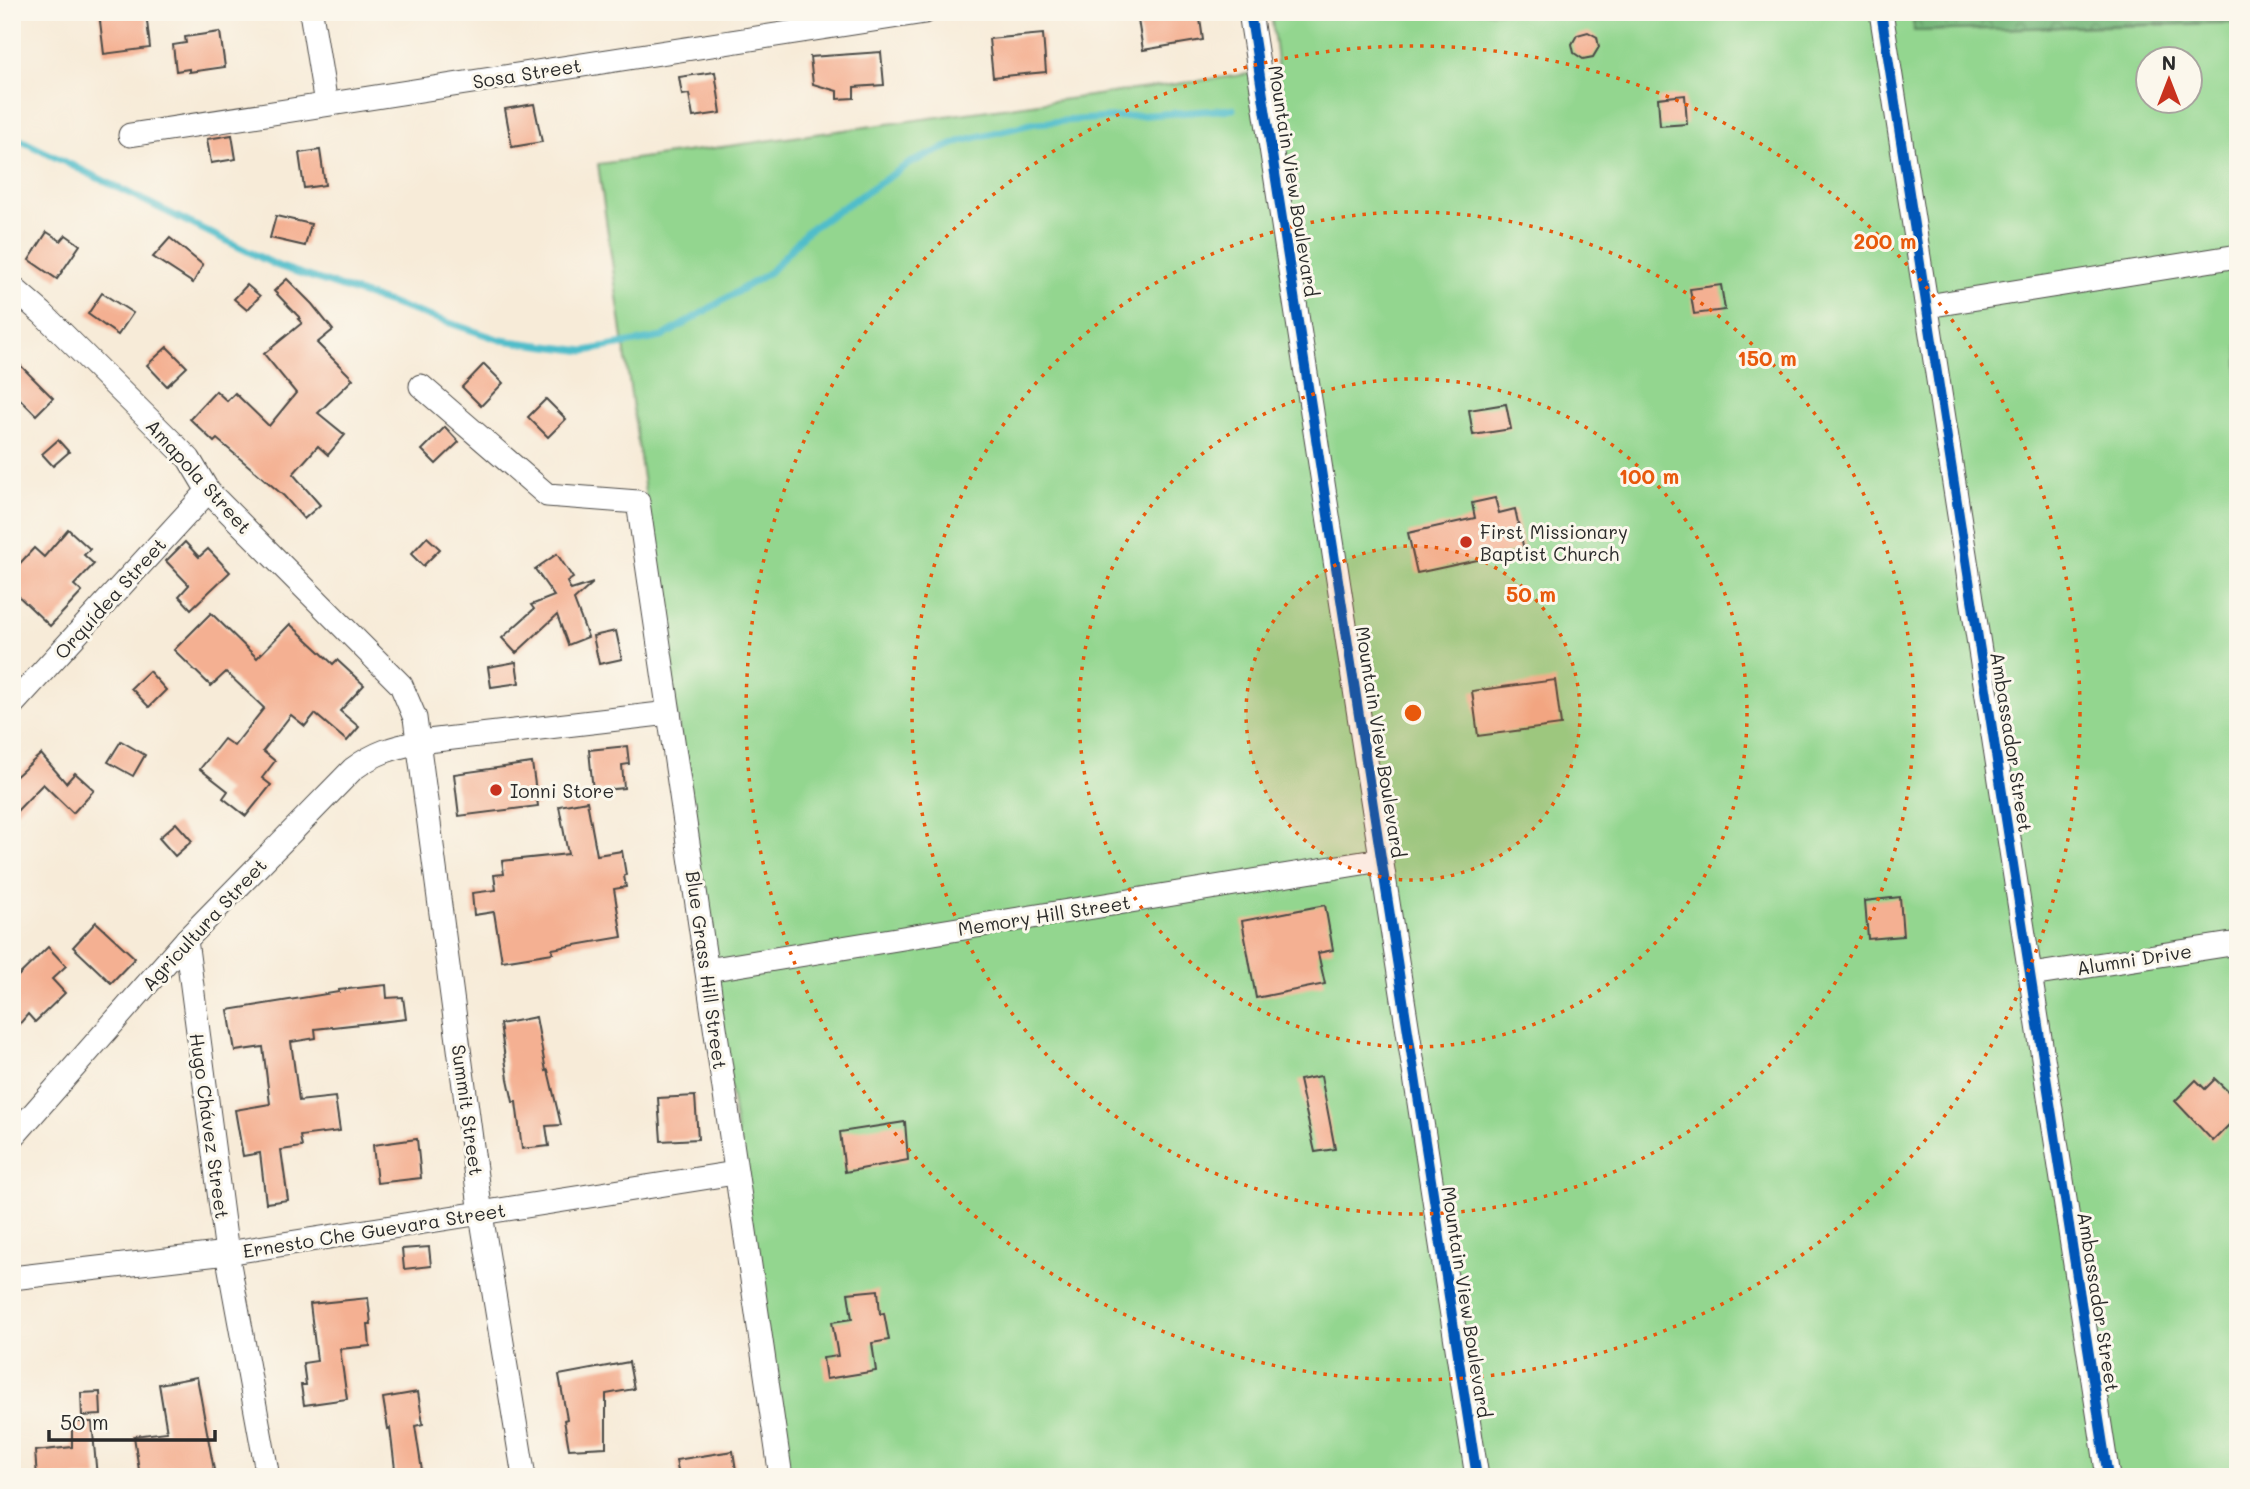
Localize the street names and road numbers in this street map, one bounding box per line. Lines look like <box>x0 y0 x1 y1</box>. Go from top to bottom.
street label: Sosa Street <box>471 52 583 94</box>
street label: Mountain View Boulevard <box>1263 63 1325 299</box>
street label: Amapola Street <box>141 413 257 539</box>
street label: Orquídea Street <box>49 532 171 664</box>
street label: Mountain View Boulevard <box>1350 624 1412 860</box>
street label: Ambassador Street <box>1985 650 2039 834</box>
street label: Agricultura Street <box>136 852 272 996</box>
street label: Blue Grass Hill Street <box>681 869 733 1071</box>
street label: Memory Hill Street <box>956 889 1132 941</box>
street label: Alumni Drive <box>2075 938 2193 980</box>
street label: Hugo Chávez Street <box>185 1031 235 1221</box>
street label: Summit Street <box>446 1043 490 1177</box>
street label: Mountain View Boulevard <box>1436 1184 1498 1420</box>
street label: Ernesto Che Guevara Street <box>241 1197 507 1263</box>
street label: Ambassador Street <box>2072 1210 2126 1394</box>

